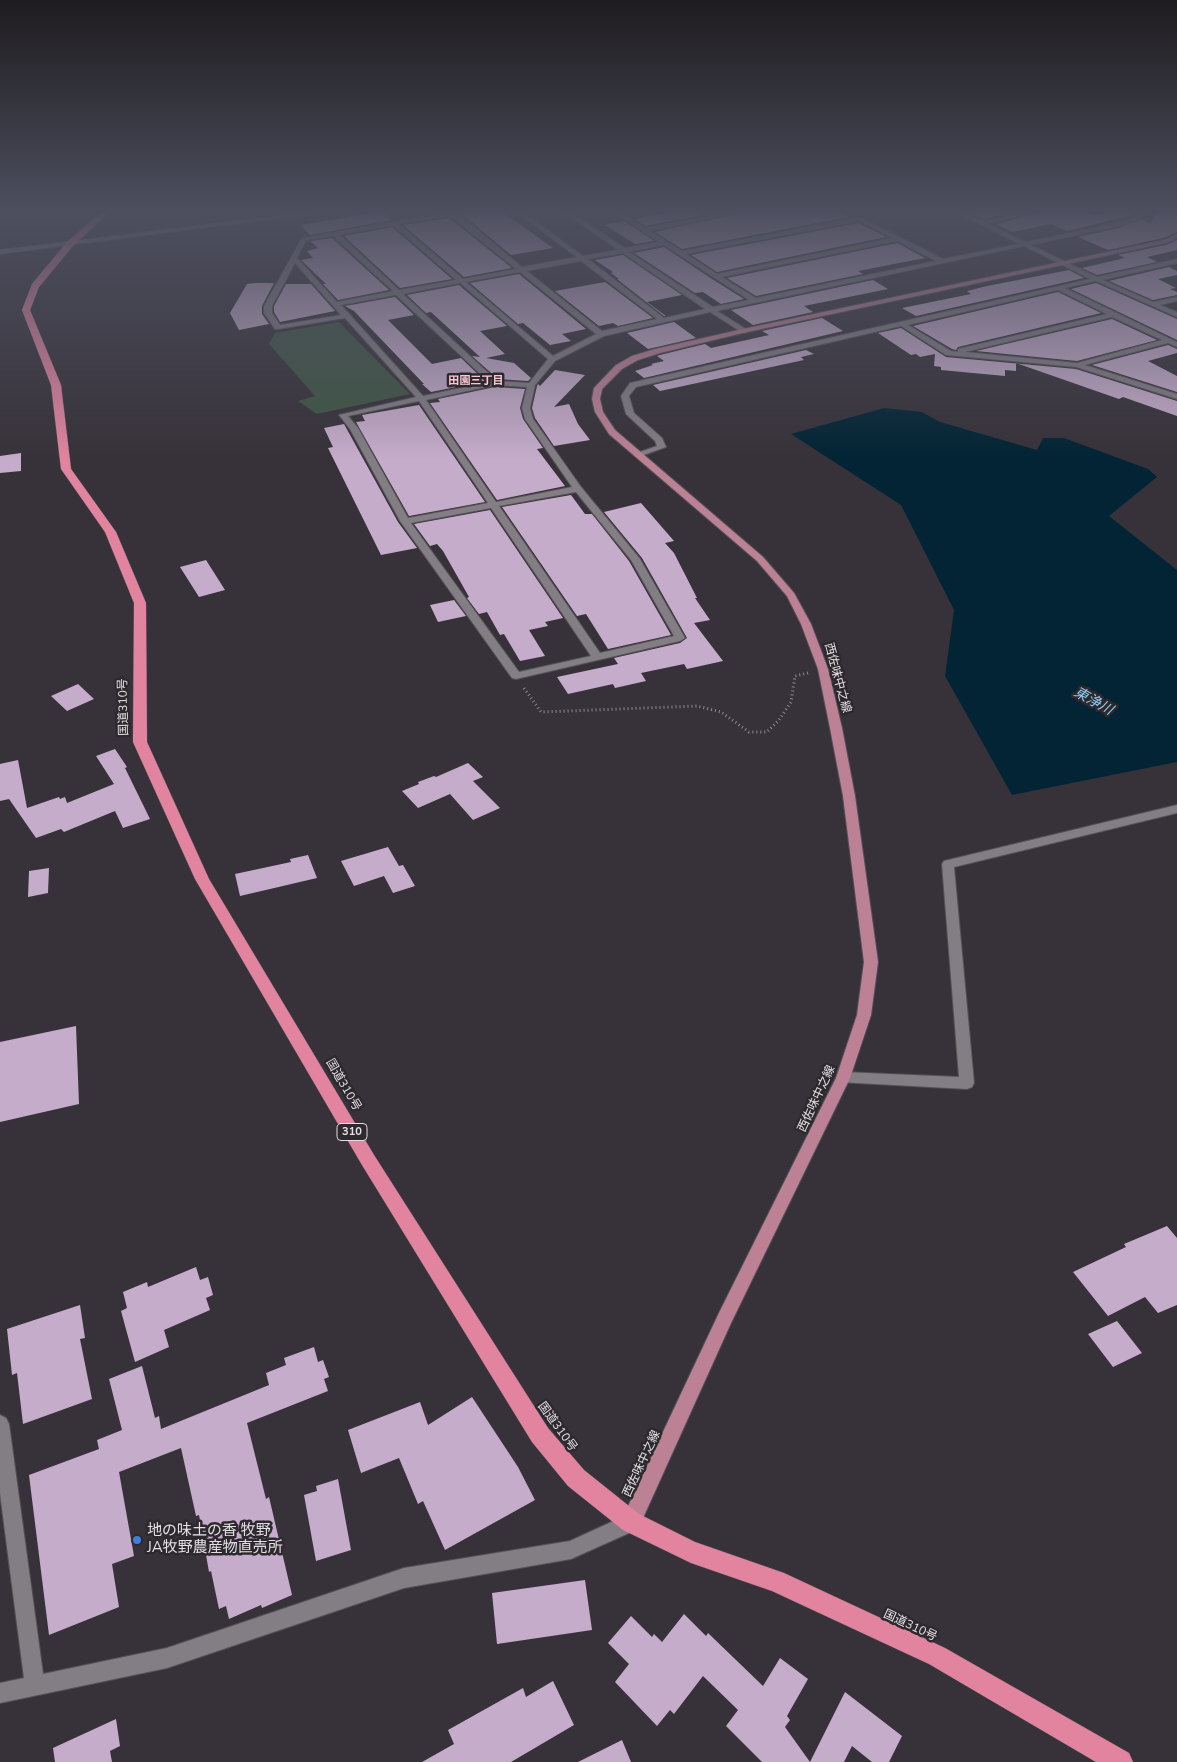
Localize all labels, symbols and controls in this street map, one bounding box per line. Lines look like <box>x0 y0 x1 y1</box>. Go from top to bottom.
district label: 田園三丁目 <box>449 374 503 388</box>
street label: 西佐味中之線 <box>821 641 853 715</box>
street label: 国道310号 <box>116 678 132 736</box>
water label: 東浄川 <box>1071 684 1115 720</box>
street label: 国道310号 <box>322 1056 364 1114</box>
street label: 西佐味中之線 <box>795 1063 839 1135</box>
road number: 310 <box>337 1124 367 1140</box>
street label: 国道310号 <box>534 1399 580 1455</box>
street label: 西佐味中之線 <box>620 1428 664 1500</box>
place label: 地の味土の香 牧野 JA牧野農産物直売所 <box>147 1522 283 1557</box>
marker: 地の味土の香 牧野 JA牧野農産物直売所 <box>131 1534 143 1546</box>
street label: 国道310号 <box>881 1607 939 1645</box>

